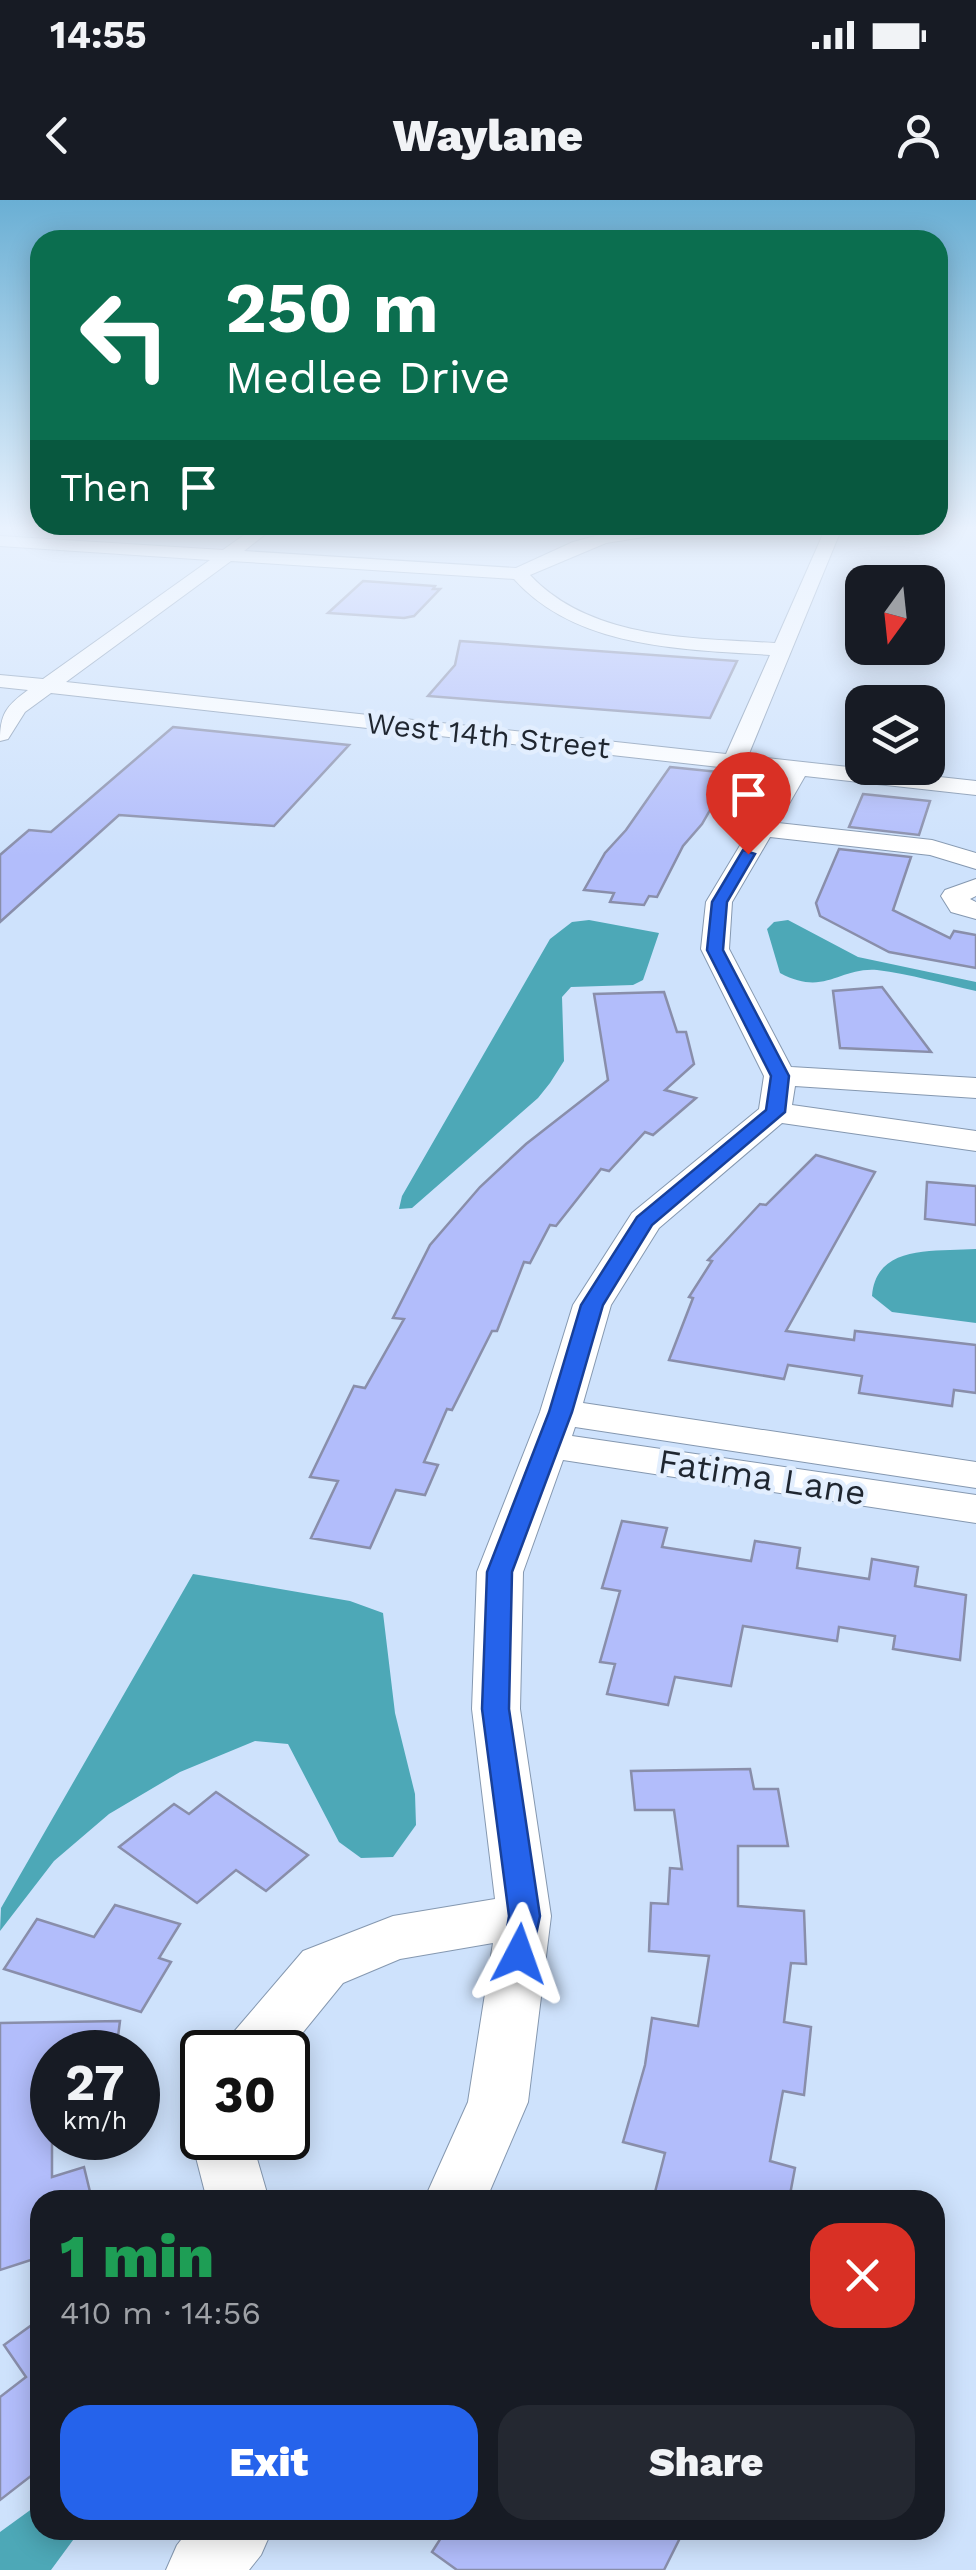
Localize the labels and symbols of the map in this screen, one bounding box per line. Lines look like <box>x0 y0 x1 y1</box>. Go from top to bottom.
north arrow <box>845 565 945 665</box>
street label: West 14th Street <box>364 705 612 765</box>
pin <box>706 752 791 855</box>
street label: Fatima Lane <box>655 1440 869 1514</box>
position arrow <box>467 1902 571 2006</box>
speed limit sign: 30 <box>180 2030 310 2160</box>

